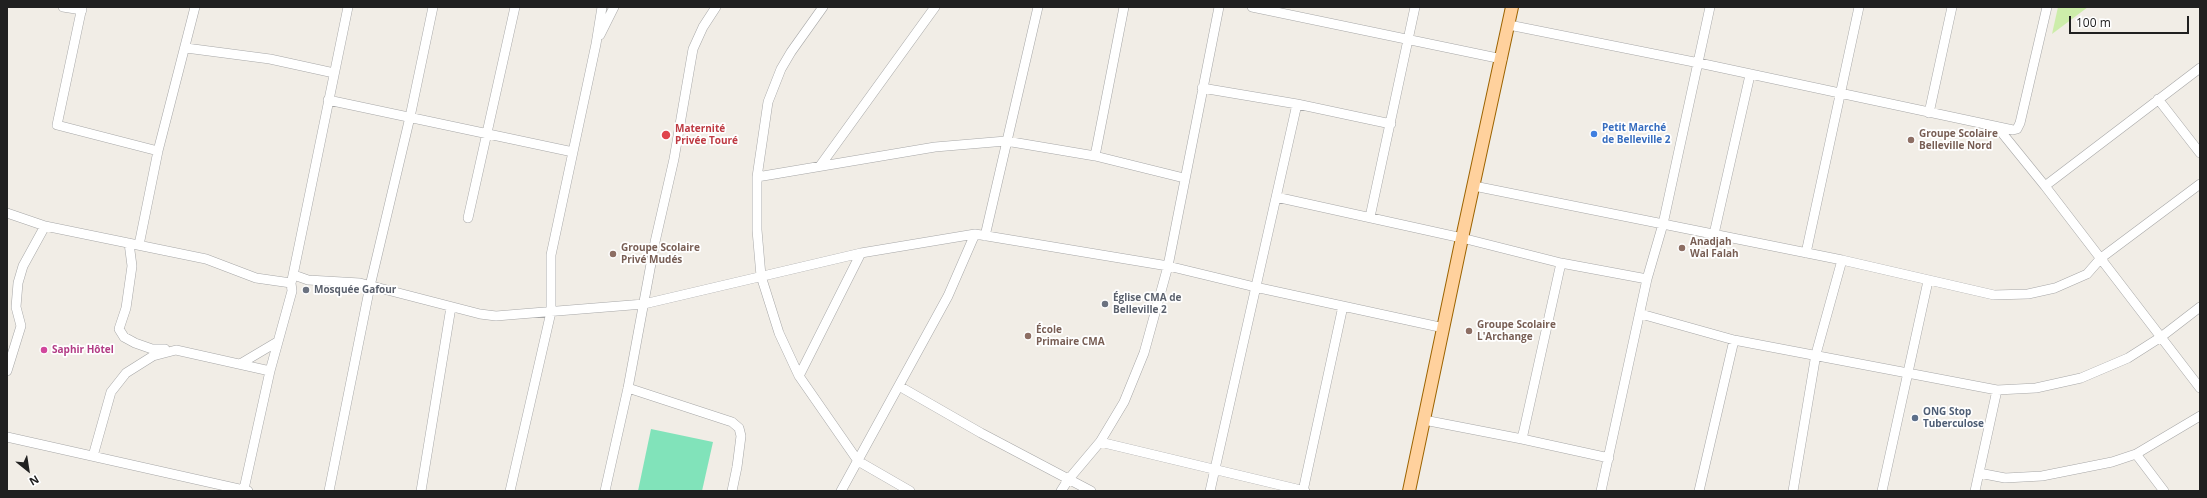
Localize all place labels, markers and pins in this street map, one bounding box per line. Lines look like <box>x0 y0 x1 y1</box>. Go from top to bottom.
place label: Petit Marché de Belleville 2 <box>1602 122 1671 146</box>
place label: Maternité Privée Touré <box>675 123 738 146</box>
place label: Groupe Scolaire Belleville Nord <box>1919 128 1998 152</box>
marker: Maternité Privée Touré <box>660 129 672 141</box>
marker: Petit Marché de Belleville 2 <box>1589 129 1599 139</box>
marker: Groupe Scolaire Belleville Nord <box>1906 135 1916 145</box>
place label: Anadjah Wal Falah <box>1690 236 1739 260</box>
place label: Groupe Scolaire Privé Mudés <box>621 242 700 266</box>
marker: Anadjah Wal Falah <box>1677 243 1687 253</box>
marker: Groupe Scolaire Privé Mudés <box>608 249 618 259</box>
place label: Mosquée Gafour <box>314 284 396 296</box>
marker: Mosquée Gafour <box>301 285 311 295</box>
place label: Église CMA de Belleville 2 <box>1113 292 1181 316</box>
marker: Église CMA de Belleville 2 <box>1100 299 1110 309</box>
place label: Groupe Scolaire L'Archange <box>1477 319 1556 342</box>
place label: École Primaire CMA <box>1036 324 1105 348</box>
marker: Groupe Scolaire L'Archange <box>1464 326 1474 336</box>
marker: École Primaire CMA <box>1023 331 1033 341</box>
place label: Saphir Hôtel <box>52 344 114 356</box>
marker: Saphir Hôtel <box>39 345 49 355</box>
place label: ONG Stop Tuberculose <box>1923 406 1984 430</box>
marker: ONG Stop Tuberculose <box>1910 413 1920 423</box>

